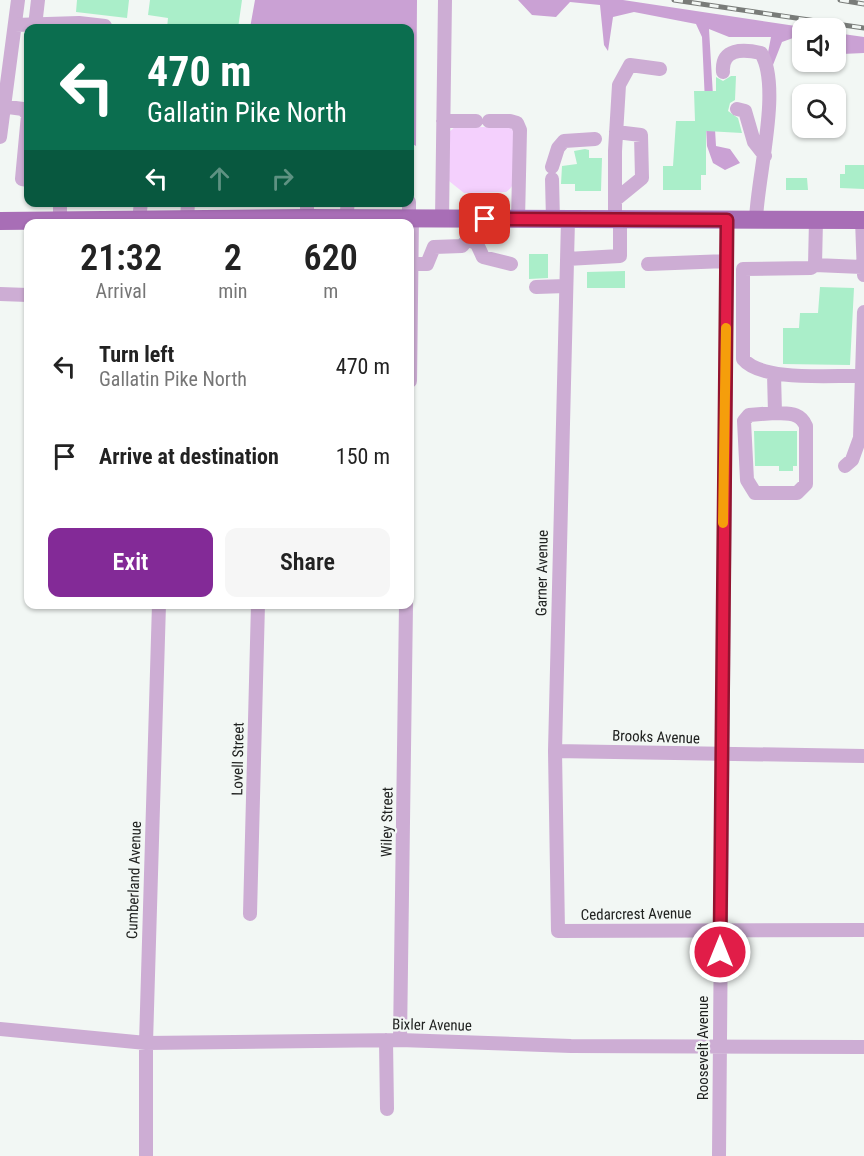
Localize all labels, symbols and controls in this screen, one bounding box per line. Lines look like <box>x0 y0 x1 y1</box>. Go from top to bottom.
map controls <box>792 18 846 138</box>
button: sound <box>792 18 846 72</box>
text: 470 m <box>147 47 252 96</box>
icon: left <box>48 48 126 126</box>
button: search <box>792 84 846 138</box>
text: Gallatin Pike North <box>147 97 347 129</box>
icon: left <box>140 162 173 195</box>
icon: ahead <box>203 162 236 195</box>
icon: right <box>266 162 299 195</box>
pin <box>459 193 510 244</box>
icon: arrive <box>468 202 501 235</box>
text: 21:32 <box>80 237 162 279</box>
text: 2 <box>224 237 242 279</box>
text: 620 <box>304 237 358 279</box>
text: Arrival <box>96 279 147 303</box>
text: min <box>218 279 247 303</box>
text: m <box>323 279 338 303</box>
text: Turn left <box>99 342 174 367</box>
icon: left <box>48 350 81 383</box>
text: 470 m <box>336 354 390 379</box>
text: Gallatin Pike North <box>99 367 247 391</box>
icon: arrive <box>48 440 81 473</box>
text: Arrive at destination <box>99 444 279 469</box>
text: 150 m <box>336 444 390 469</box>
button: Exit <box>48 528 213 597</box>
button: Share <box>225 528 390 597</box>
street label: Garner Avenue <box>532 530 552 616</box>
street label: Lovell Street <box>228 722 248 796</box>
street label: Brooks Avenue <box>612 726 700 748</box>
street label: Wiley Street <box>377 787 397 857</box>
street label: Cumberland Avenue <box>123 821 145 939</box>
street label: Cedarcrest Avenue <box>580 904 692 924</box>
position arrow <box>688 920 752 984</box>
street label: Roosevelt Avenue <box>694 996 712 1100</box>
street label: Bixler Avenue <box>392 1015 472 1035</box>

